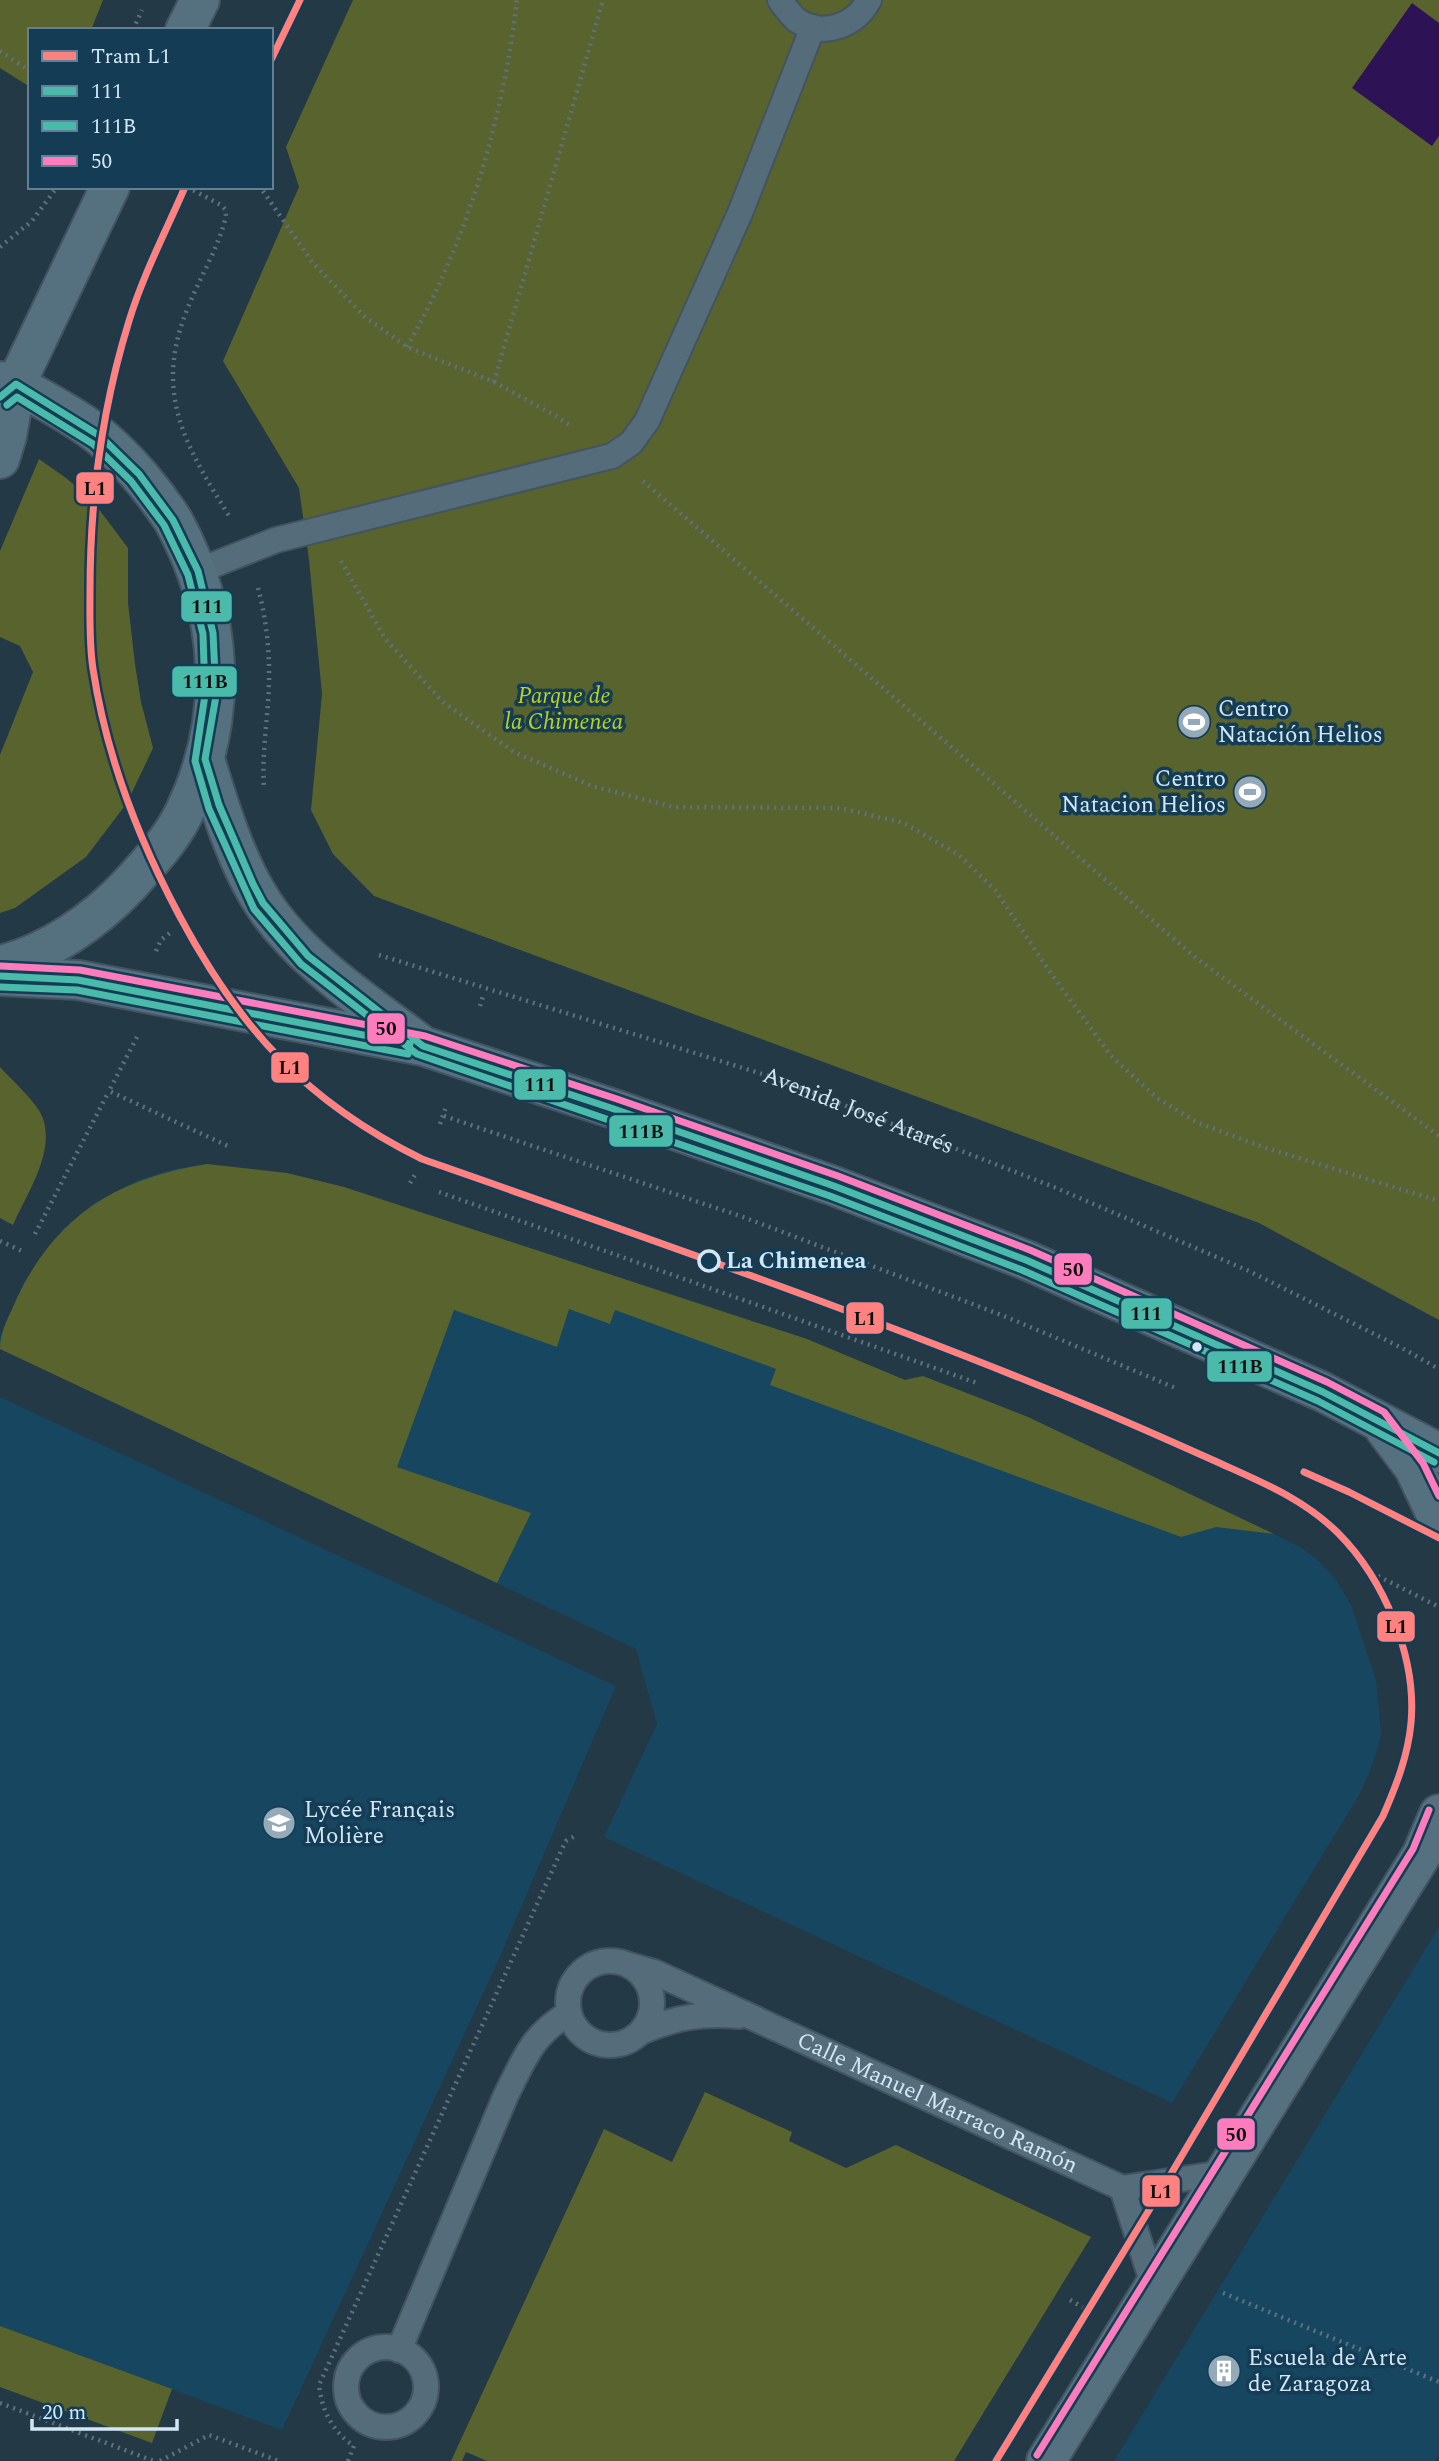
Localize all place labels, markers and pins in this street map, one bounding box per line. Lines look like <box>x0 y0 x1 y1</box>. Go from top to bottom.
place label: Centro Natación Helios <box>1218 692 1383 753</box>
sports icon: Centro Natación Helios <box>1175 703 1213 741</box>
place label: Centro Natacion Helios <box>1061 762 1226 823</box>
sports icon: Centro Natacion Helios <box>1231 773 1269 811</box>
place label: La Chimenea <box>726 1244 867 1279</box>
marker: La Chimenea <box>698 1250 720 1272</box>
unlabelled marker <box>1190 1340 1204 1354</box>
place label: Lycée Français Molière <box>304 1793 455 1854</box>
school or university icon: Lycée Français Molière <box>260 1804 298 1842</box>
place label: Escuela de Arte de Zaragoza <box>1248 2341 1407 2402</box>
building icon: Escuela de Arte de Zaragoza <box>1205 2352 1243 2390</box>

